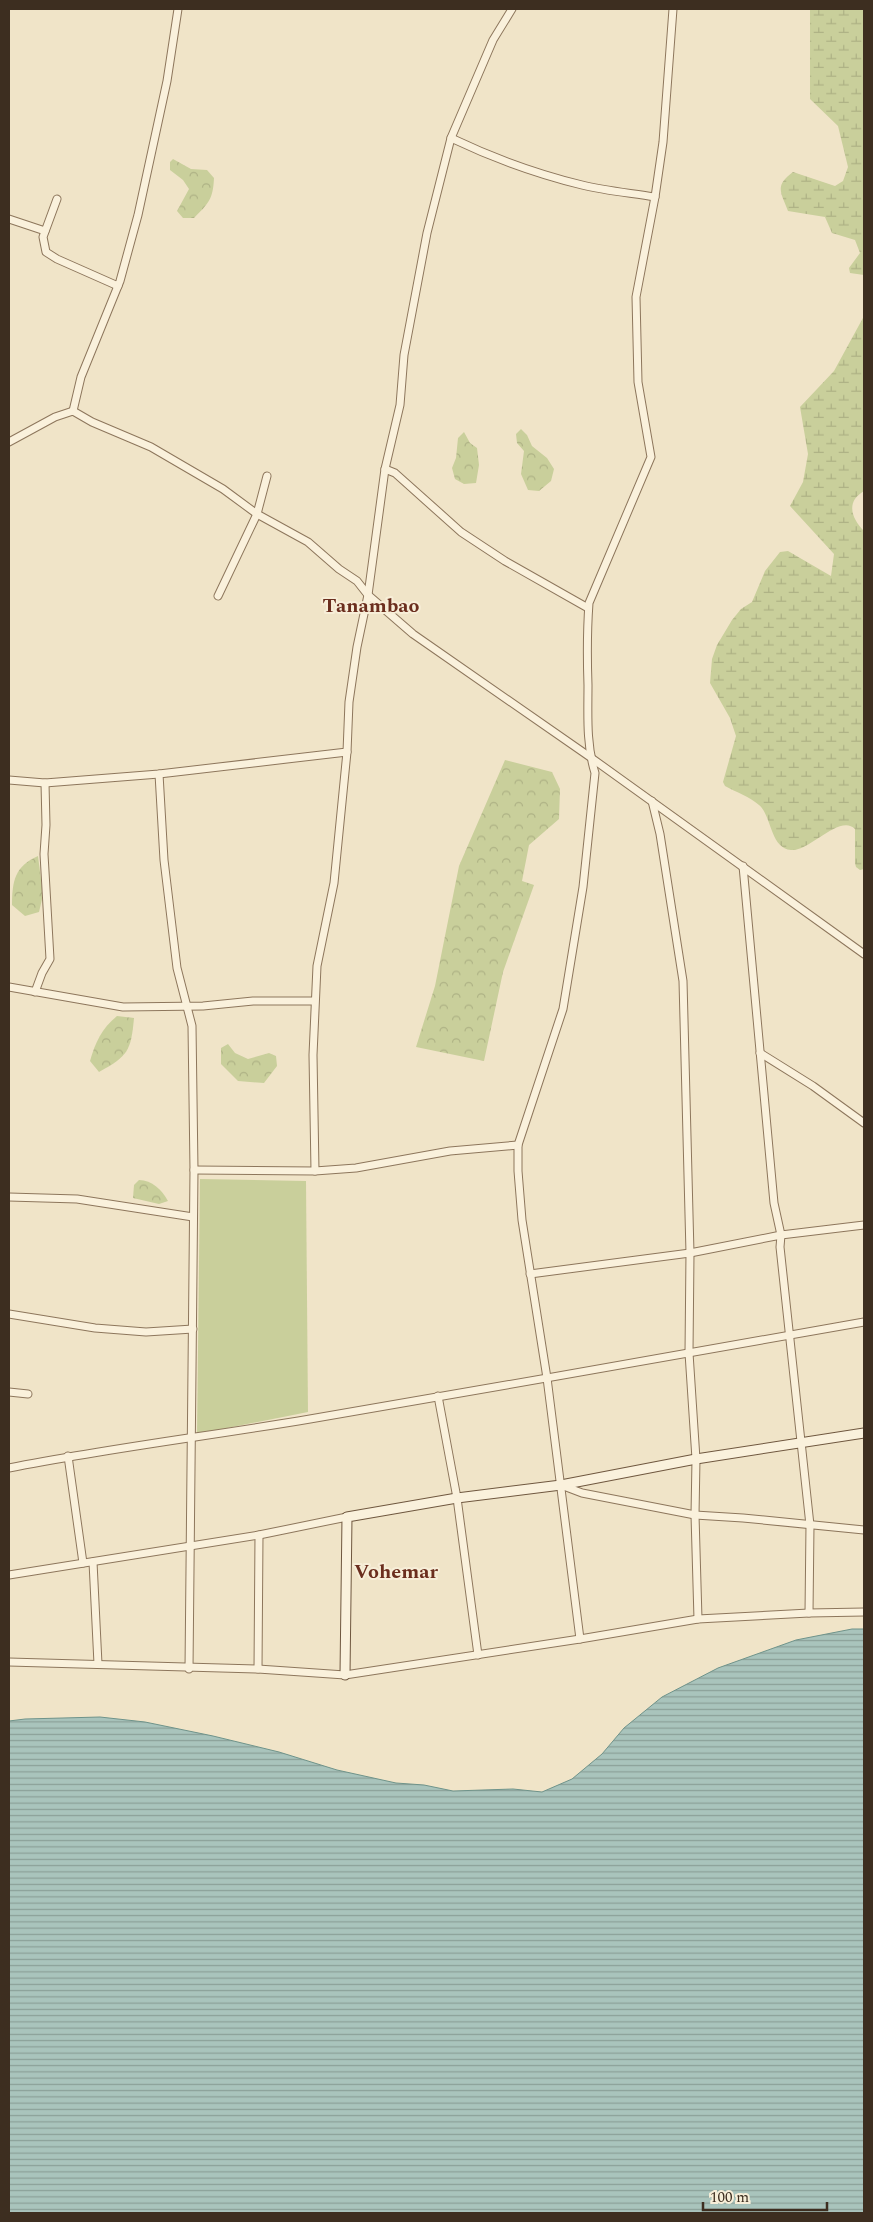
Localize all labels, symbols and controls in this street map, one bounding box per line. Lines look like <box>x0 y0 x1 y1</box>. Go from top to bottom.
district label: Tanambao <box>322 591 420 621</box>
district label: Vohemar <box>354 1557 439 1587</box>
scale bar <box>703 2180 827 2212</box>
text: 100 m <box>710 2186 749 2209</box>

